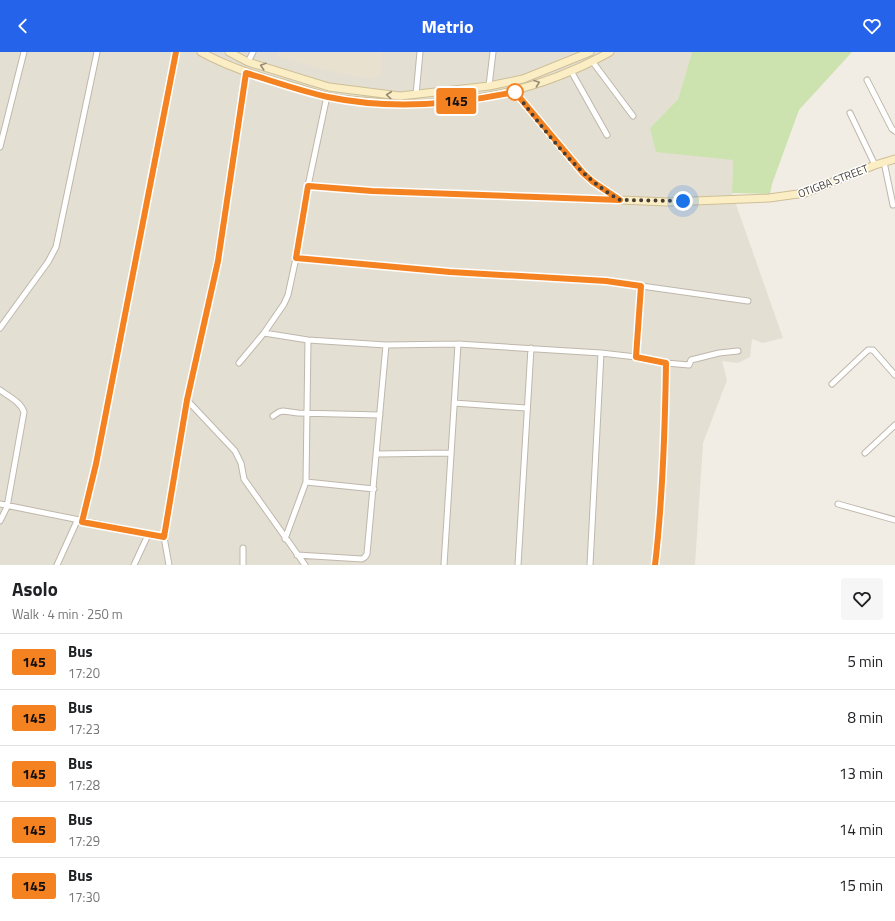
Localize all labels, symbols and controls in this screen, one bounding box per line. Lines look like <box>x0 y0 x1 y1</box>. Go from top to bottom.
text: Metrio <box>422 13 473 40</box>
icon: back <box>12 15 34 37</box>
icon: heart <box>861 15 883 37</box>
one-way arrow <box>260 63 267 71</box>
one-way arrow <box>534 80 541 88</box>
unlabelled marker <box>506 83 524 101</box>
line badge: 145 <box>433 88 479 114</box>
text: 145 <box>444 90 468 111</box>
one-way arrow <box>386 91 393 100</box>
street label: OTIGBA STREET <box>795 160 871 202</box>
your location <box>673 191 693 211</box>
text: Asolo <box>12 574 58 603</box>
button: heart <box>841 578 883 620</box>
text: Walk · 4 min · 250 m <box>12 604 123 624</box>
text: Bus <box>68 640 93 663</box>
text: 5 min <box>847 650 883 673</box>
text: 145 <box>22 651 46 672</box>
text: 17:20 <box>68 663 100 683</box>
text: Bus <box>68 696 93 719</box>
text: 8 min <box>847 706 883 729</box>
text: 145 <box>22 707 46 728</box>
text: 17:23 <box>68 719 100 739</box>
text: Bus <box>68 752 93 775</box>
text: 13 min <box>839 762 883 785</box>
text: 145 <box>22 763 46 784</box>
text: 17:28 <box>68 775 100 795</box>
text: Bus <box>68 808 93 831</box>
text: 14 min <box>839 818 883 841</box>
text: 145 <box>22 819 46 840</box>
text: 17:29 <box>68 831 100 851</box>
text: Bus <box>68 864 93 887</box>
text: 15 min <box>839 874 883 897</box>
text: 145 <box>22 875 46 896</box>
text: 17:30 <box>68 887 100 907</box>

